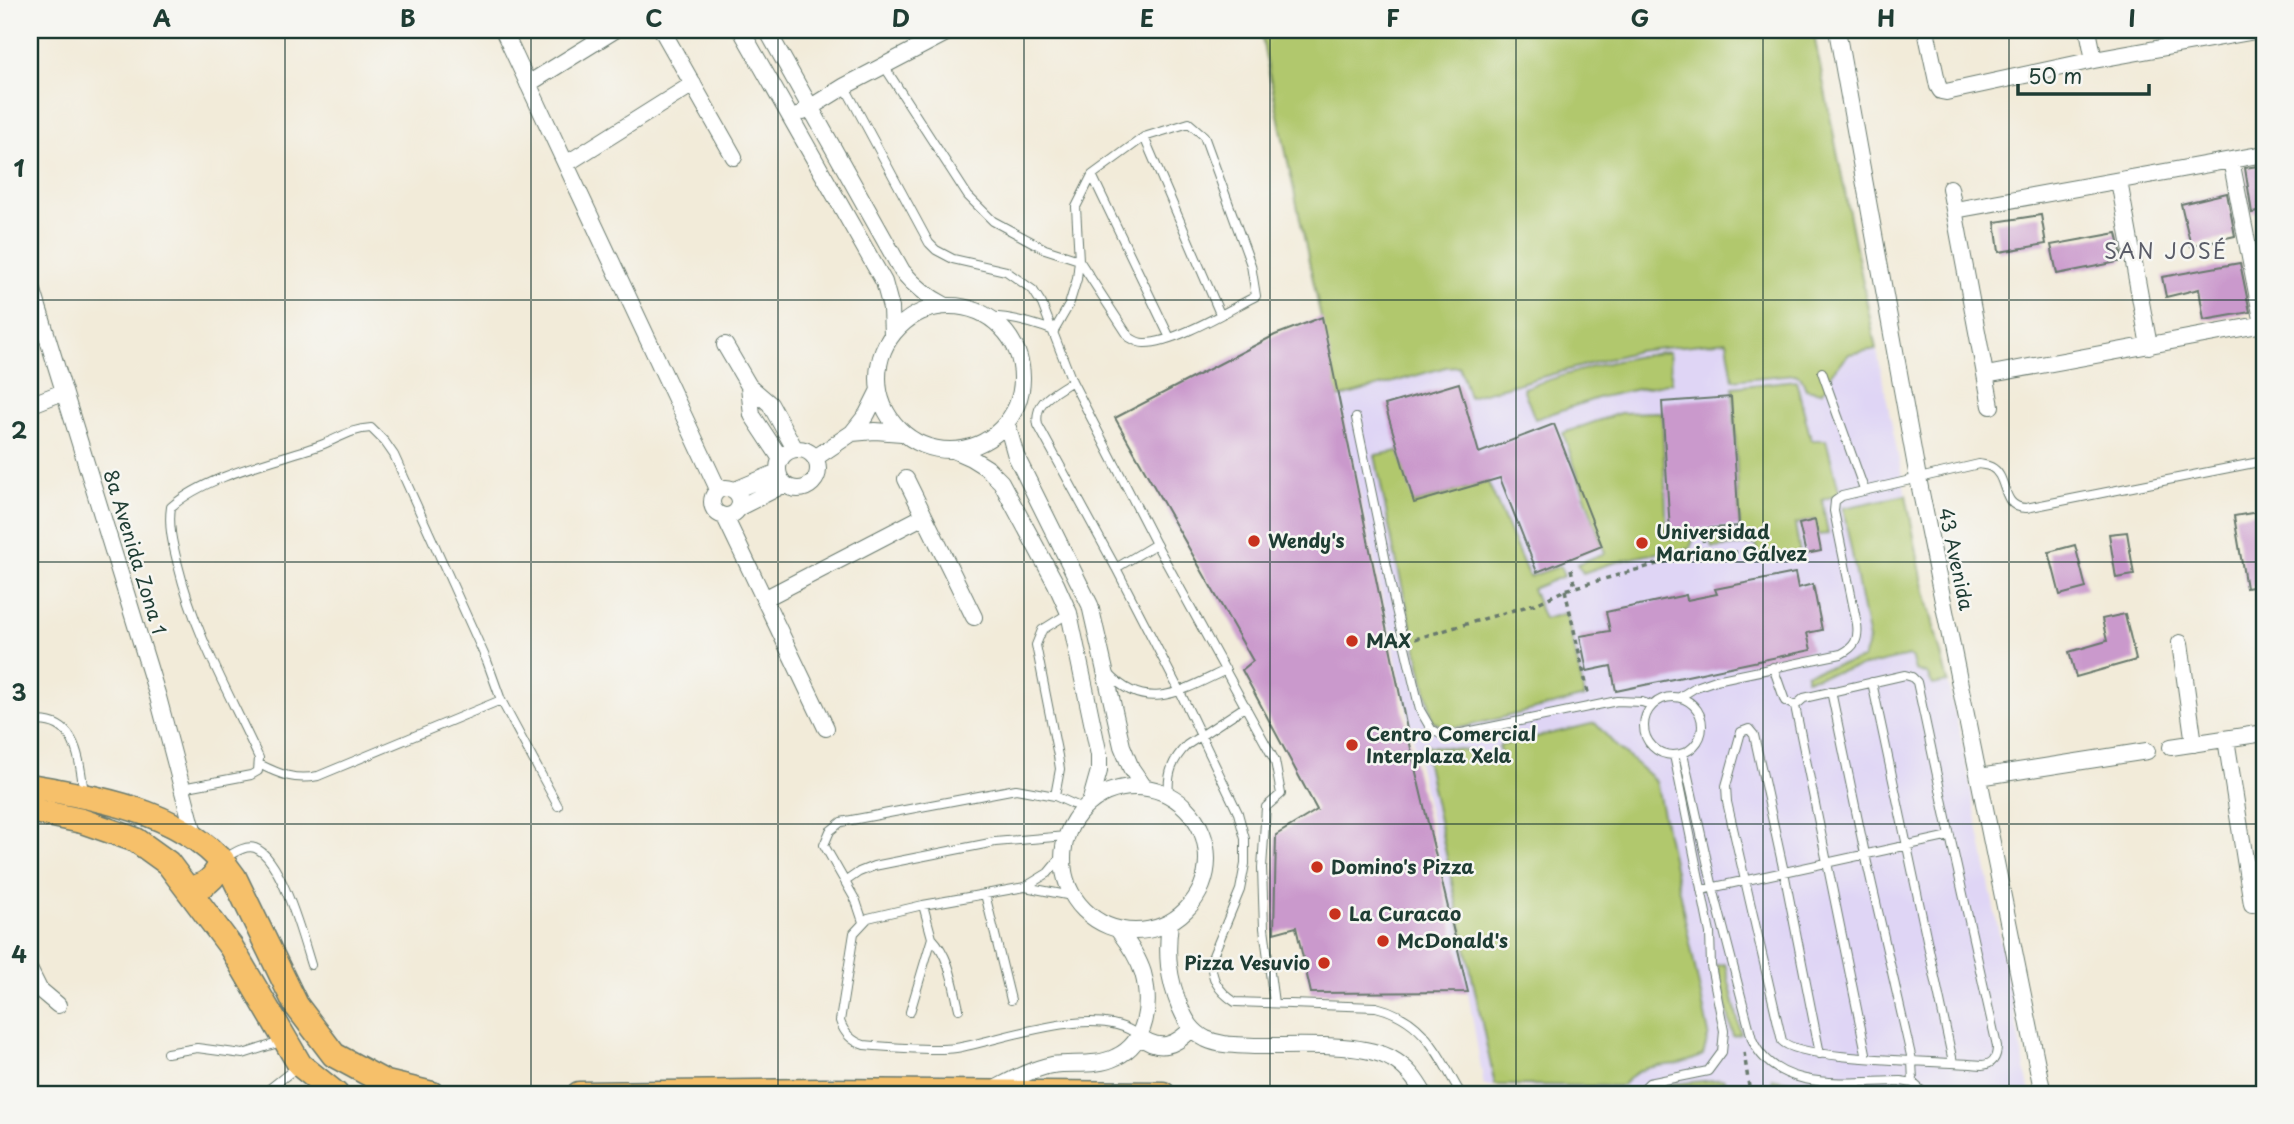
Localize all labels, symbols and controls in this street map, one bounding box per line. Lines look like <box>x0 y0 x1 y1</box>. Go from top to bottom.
text: A <box>153 0 171 35</box>
text: B <box>400 0 416 35</box>
text: C <box>645 0 663 35</box>
text: D <box>892 0 910 35</box>
text: E <box>1140 0 1154 35</box>
text: F <box>1386 0 1400 35</box>
text: G <box>1631 0 1649 35</box>
text: H <box>1877 0 1895 35</box>
text: I <box>2128 0 2136 35</box>
scale bar <box>2018 52 2149 96</box>
text: 50 m <box>2028 59 2082 91</box>
text: 1 <box>14 150 25 185</box>
district label: SAN JOSÉ <box>2104 234 2228 266</box>
text: 2 <box>11 412 27 447</box>
street label: 8a Avenida Zona 1 <box>98 466 174 638</box>
street label: 43 Avenida <box>1932 505 1982 613</box>
place label: Universidad Mariano Gálvez <box>1656 517 1808 567</box>
place label: Wendy's <box>1268 526 1345 554</box>
marker: Wendy's <box>1246 533 1262 549</box>
marker: Universidad Mariano Gálvez <box>1634 535 1650 551</box>
place label: MAX <box>1366 626 1411 654</box>
marker: MAX <box>1344 633 1360 649</box>
text: 3 <box>11 674 27 709</box>
place label: Centro Comercial Interplaza Xela <box>1366 719 1537 769</box>
marker: Centro Comercial Interplaza Xela <box>1344 737 1360 753</box>
place label: Domino's Pizza <box>1331 852 1474 880</box>
marker: Domino's Pizza <box>1309 859 1325 875</box>
place label: La Curacao <box>1349 899 1461 927</box>
marker: La Curacao <box>1327 906 1343 922</box>
place label: McDonald's <box>1397 926 1508 954</box>
marker: McDonald's <box>1375 933 1391 949</box>
text: 4 <box>11 936 27 971</box>
place label: Pizza Vesuvio <box>1184 948 1310 976</box>
marker: Pizza Vesuvio <box>1316 955 1332 971</box>

